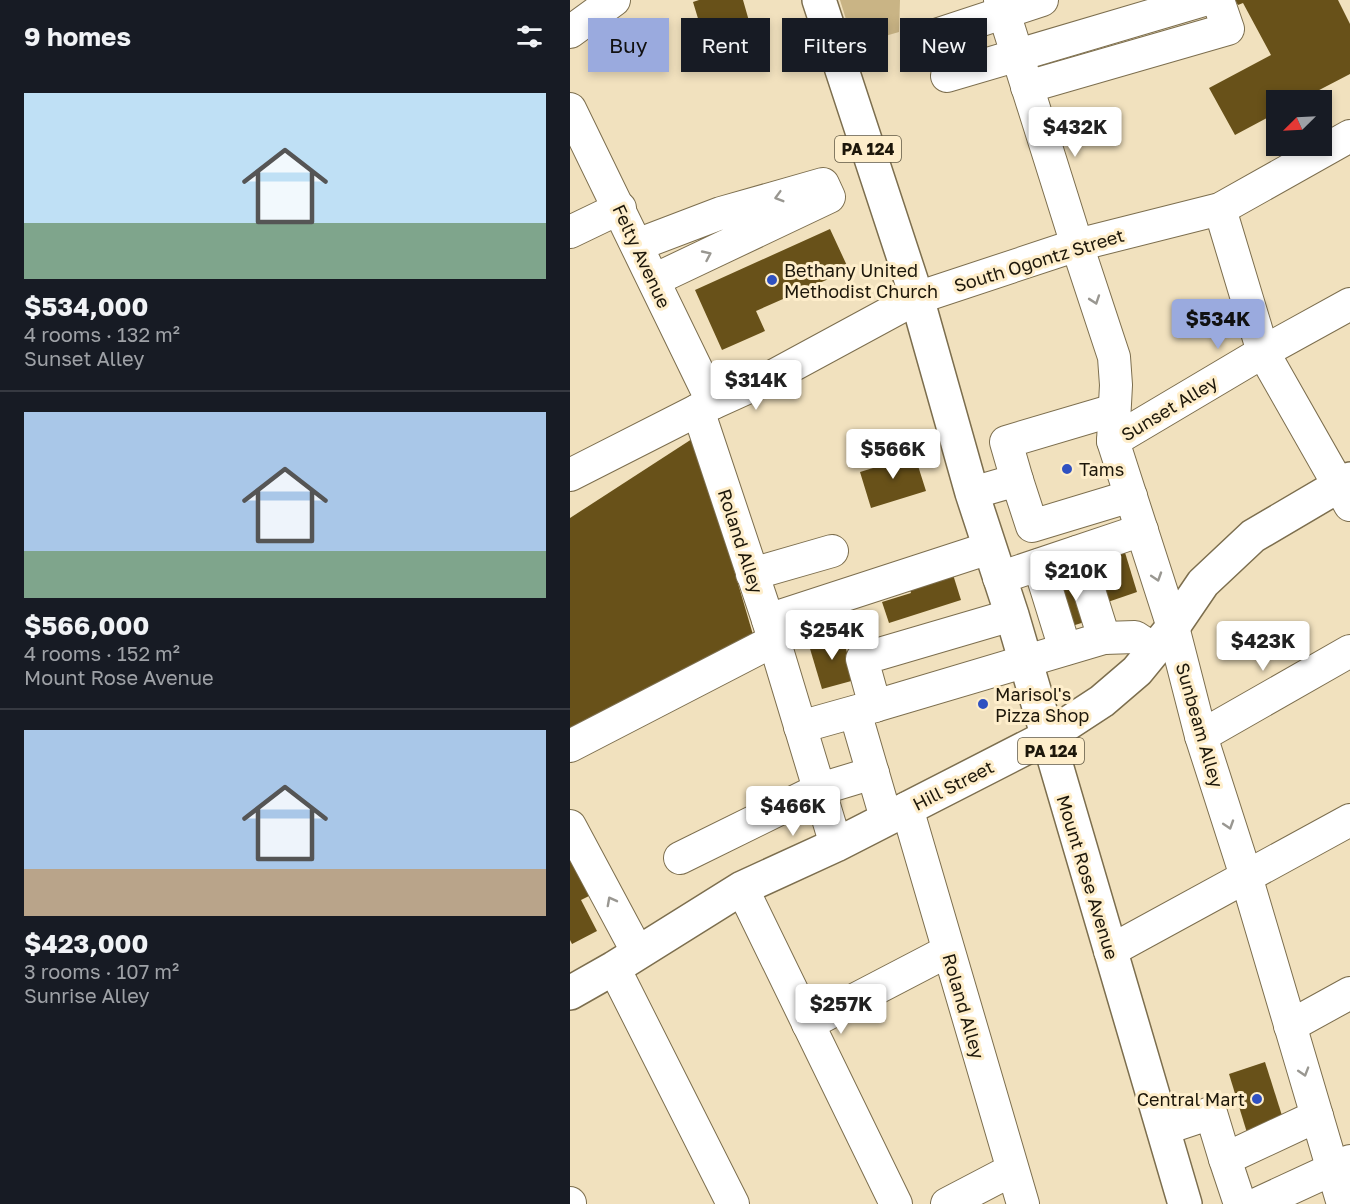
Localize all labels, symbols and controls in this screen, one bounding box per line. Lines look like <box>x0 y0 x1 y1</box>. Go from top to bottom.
chip: Buy <box>588 18 669 72</box>
chip: Rent <box>681 18 770 72</box>
chip: Filters <box>782 18 888 72</box>
chip: New <box>900 18 987 72</box>
icon: filters <box>513 20 546 53</box>
text: 9 homes <box>24 21 131 52</box>
north arrow <box>1266 90 1332 156</box>
map controls <box>1266 90 1332 156</box>
pin: $432K <box>1033 107 1117 158</box>
text: $432K <box>1043 114 1107 138</box>
icon: home <box>231 132 339 240</box>
road number: PA 124 <box>835 136 901 162</box>
one-way arrow <box>774 190 784 202</box>
street label: Felty Avenue <box>608 201 676 311</box>
street label: South Ogontz Street <box>951 224 1127 296</box>
one-way arrow <box>700 250 711 262</box>
place label: Bethany United Methodist Church <box>784 259 938 302</box>
marker: Bethany United Methodist Church <box>765 273 779 287</box>
text: $534,000 <box>24 291 148 322</box>
one-way arrow <box>1088 294 1101 305</box>
pin: $534K <box>1176 299 1260 350</box>
text: $534K <box>1186 306 1250 330</box>
text: 4 rooms · 132 m² <box>24 322 180 346</box>
text: Sunset Alley <box>24 346 144 370</box>
pin: $314K <box>714 360 798 411</box>
text: $314K <box>725 367 787 391</box>
street label: Sunset Alley <box>1117 371 1221 445</box>
pin: $566K <box>851 429 935 480</box>
text: $566K <box>860 436 926 460</box>
icon: home <box>231 451 339 559</box>
place label: Tams <box>1079 458 1124 480</box>
marker: Tams <box>1060 462 1074 476</box>
street label: Roland Alley <box>714 486 768 596</box>
pin: $210K <box>1034 551 1118 602</box>
text: $210K <box>1044 558 1108 582</box>
one-way arrow <box>1150 571 1162 582</box>
text: $566,000 <box>24 610 149 641</box>
pin: $254K <box>790 610 874 661</box>
text: $254K <box>800 617 864 641</box>
pin: $423K <box>1221 621 1305 672</box>
text: $423K <box>1231 628 1295 652</box>
text: 4 rooms · 152 m² <box>24 641 180 665</box>
street label: Sunbeam Alley <box>1172 660 1228 790</box>
text: Mount Rose Avenue <box>24 665 214 689</box>
place label: Marisol's Pizza Shop <box>995 683 1089 726</box>
marker: Marisol's Pizza Shop <box>976 697 990 711</box>
road number: PA 124 <box>1018 738 1084 764</box>
street label: Hill Street <box>909 755 997 815</box>
icon: home <box>231 769 339 877</box>
pin: $466K <box>751 786 835 837</box>
street label: Mount Rose Avenue <box>1053 792 1123 962</box>
text: $466K <box>760 793 826 817</box>
one-way arrow <box>1222 819 1234 830</box>
one-way arrow <box>607 897 618 907</box>
text: $423,000 <box>24 928 148 959</box>
street label: Roland Alley <box>938 951 990 1061</box>
text: 3 rooms · 107 m² <box>24 959 179 983</box>
text: Sunrise Alley <box>24 983 150 1007</box>
pin: $257K <box>799 984 883 1035</box>
text: $257K <box>809 991 873 1015</box>
one-way arrow <box>1297 1066 1309 1077</box>
place label: Central Mart <box>1137 1088 1245 1110</box>
marker: Central Mart <box>1250 1092 1264 1106</box>

